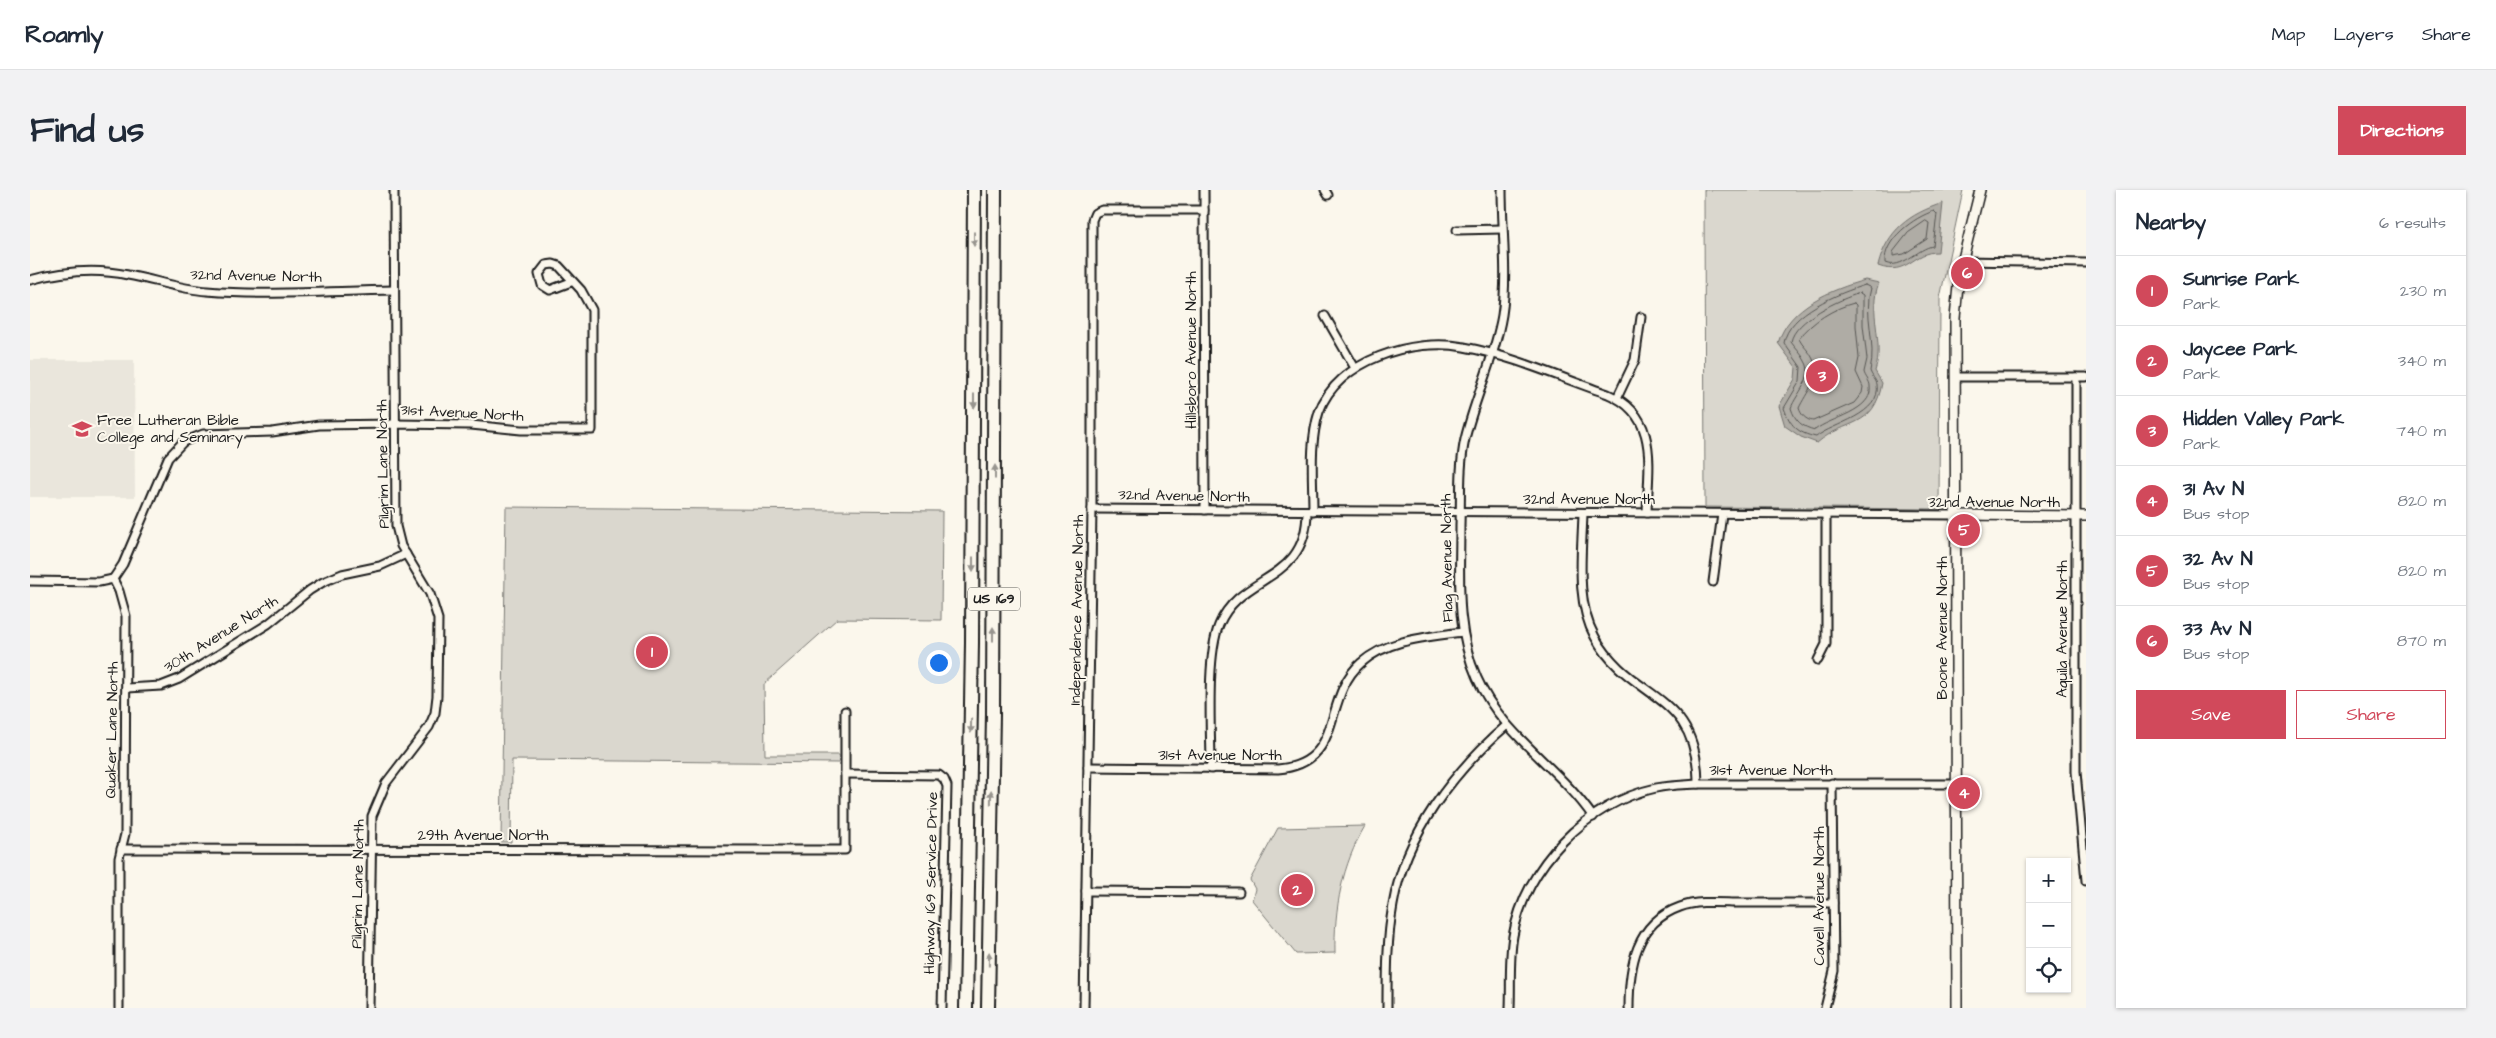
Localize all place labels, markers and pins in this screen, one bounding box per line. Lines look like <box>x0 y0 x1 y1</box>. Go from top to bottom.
pin: 6 <box>1951 254 1983 292</box>
pin: 3 <box>1806 357 1838 395</box>
place label: Free Lutheran Bible College and Seminary <box>97 410 243 449</box>
school or university icon: Free Lutheran Bible College and Seminary <box>71 418 93 440</box>
pin: 5 <box>1948 511 1980 549</box>
pin: 1 <box>636 633 668 671</box>
pin: 4 <box>1948 774 1980 812</box>
pin: 2 <box>1281 871 1313 909</box>

